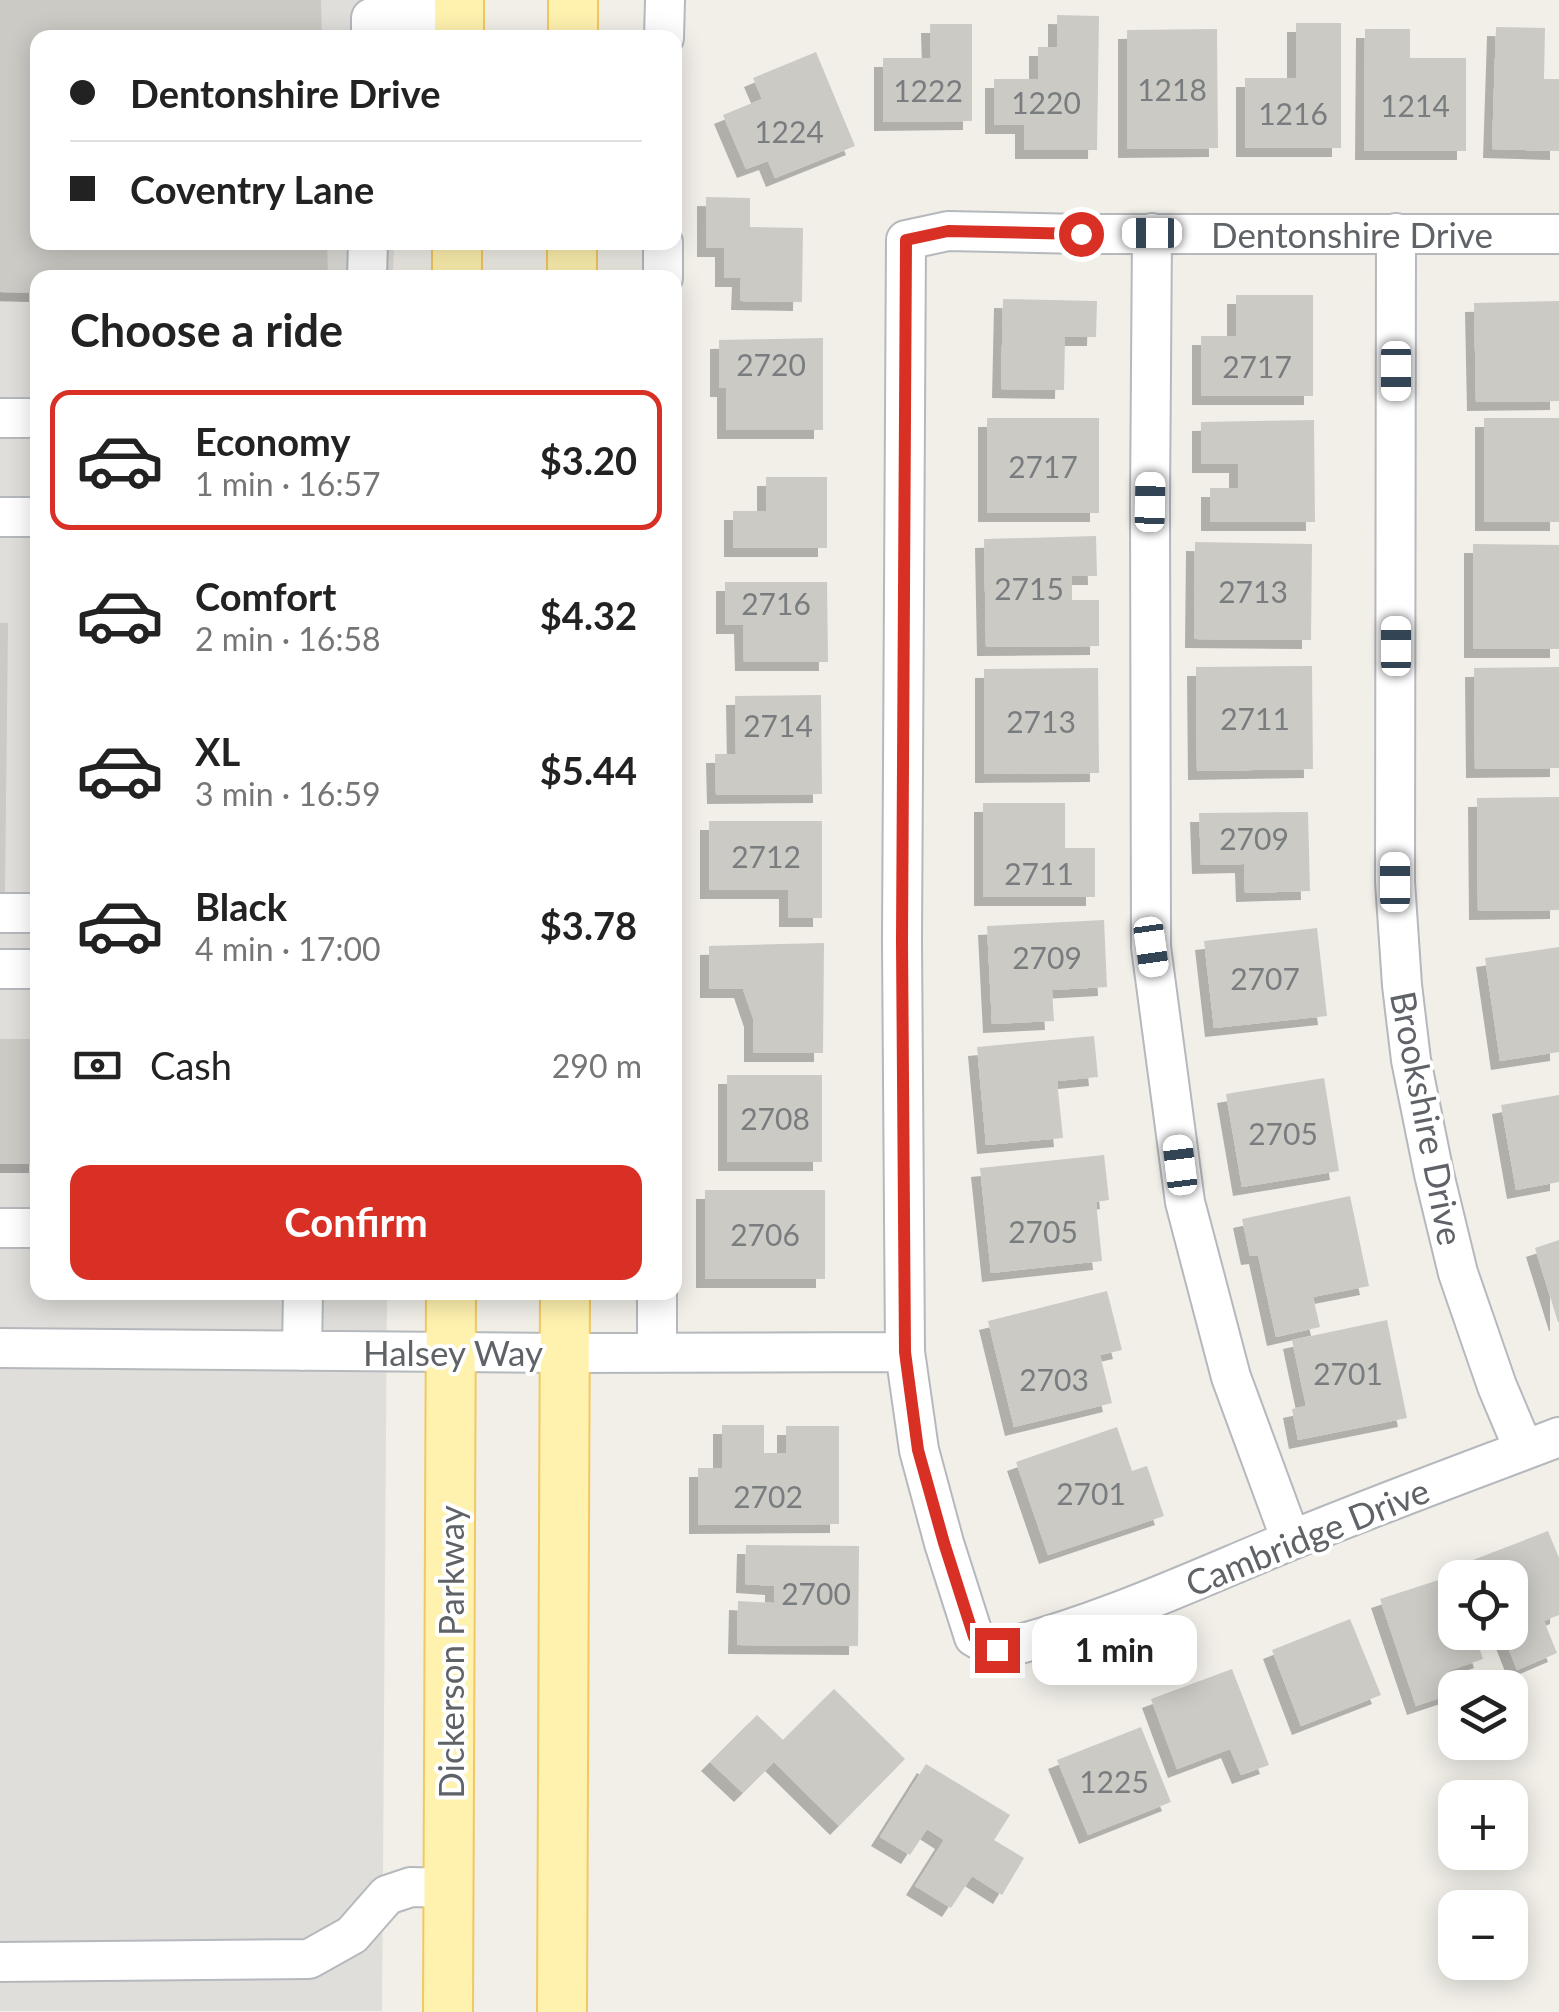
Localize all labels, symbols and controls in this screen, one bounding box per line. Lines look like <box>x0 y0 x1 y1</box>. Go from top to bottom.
text: Dentonshire Drive <box>130 70 440 116</box>
house number: 1218 <box>1137 71 1207 107</box>
house number: 1222 <box>893 72 963 108</box>
house number: 1220 <box>1011 84 1081 120</box>
house number: 1214 <box>1380 87 1450 123</box>
house number: 1216 <box>1258 95 1328 131</box>
house number: 1224 <box>754 113 824 149</box>
text: Coventry Lane <box>130 166 374 212</box>
route start <box>1059 212 1104 257</box>
street label: Dentonshire Drive <box>1211 213 1493 255</box>
car <box>1122 218 1182 248</box>
text: Choose a ride <box>70 303 343 357</box>
car <box>1381 341 1411 401</box>
house number: 2720 <box>736 346 806 382</box>
house number: 2717 <box>1222 348 1292 384</box>
icon: car <box>75 415 165 505</box>
text: Economy <box>195 418 350 464</box>
text: $3.20 <box>540 437 637 483</box>
house number: 2717 <box>1008 448 1078 484</box>
text: 1 min · 16:57 <box>195 464 381 503</box>
car <box>1134 472 1166 532</box>
icon: car <box>75 570 165 660</box>
house number: 2715 <box>994 570 1064 606</box>
text: Comfort <box>195 573 336 619</box>
house number: 2713 <box>1218 573 1288 609</box>
house number: 2716 <box>741 585 811 621</box>
text: $4.32 <box>540 592 637 638</box>
car <box>1381 616 1411 676</box>
text: 2 min · 16:58 <box>195 619 381 658</box>
house number: 2711 <box>1220 700 1290 736</box>
house number: 2713 <box>1006 703 1076 739</box>
house number: 2714 <box>743 707 813 743</box>
icon: car <box>75 725 165 815</box>
text: XL <box>195 728 240 774</box>
text: $5.44 <box>540 747 637 793</box>
text: 3 min · 16:59 <box>195 774 381 813</box>
house number: 2709 <box>1219 820 1289 856</box>
house number: 2712 <box>731 838 801 874</box>
car <box>1380 852 1410 912</box>
house number: 2711 <box>1004 855 1074 891</box>
icon: car <box>75 880 165 970</box>
text: Black <box>195 883 287 929</box>
text: $3.78 <box>540 902 637 948</box>
car <box>1132 915 1170 979</box>
text: 4 min · 17:00 <box>195 929 381 968</box>
house number: 2709 <box>1012 939 1082 975</box>
house number: 2707 <box>1230 960 1300 996</box>
street label: Brookshire Drive <box>1383 987 1473 1249</box>
icon: cash <box>70 1038 125 1093</box>
text: Cash <box>150 1042 232 1088</box>
text: 290 m <box>552 1046 642 1085</box>
house number: 2708 <box>740 1100 810 1136</box>
house number: 2705 <box>1248 1115 1318 1151</box>
car <box>1161 1133 1199 1197</box>
button: Confirm <box>70 1165 642 1280</box>
house number: 2705 <box>1008 1213 1078 1249</box>
house number: 2706 <box>730 1216 800 1252</box>
street label: Halsey Way <box>363 1331 543 1373</box>
house number: 2701 <box>1313 1355 1383 1391</box>
house number: 2703 <box>1019 1361 1089 1397</box>
street label: Cambridge Drive <box>1179 1468 1435 1604</box>
house number: 2701 <box>1056 1475 1126 1511</box>
house number: 2702 <box>733 1478 803 1514</box>
street label: Dickerson Parkway <box>429 1505 471 1799</box>
map controls <box>1438 1560 1528 1980</box>
button: locate <box>1438 1560 1528 1650</box>
house number: 2700 <box>781 1575 851 1611</box>
callout: 1 min <box>1032 1615 1197 1685</box>
route end <box>975 1628 1020 1673</box>
text: 1 min <box>1075 1630 1154 1669</box>
button: layers <box>1438 1670 1528 1760</box>
house number: 1225 <box>1079 1763 1149 1799</box>
button: + <box>1438 1780 1528 1870</box>
button: − <box>1438 1890 1528 1980</box>

